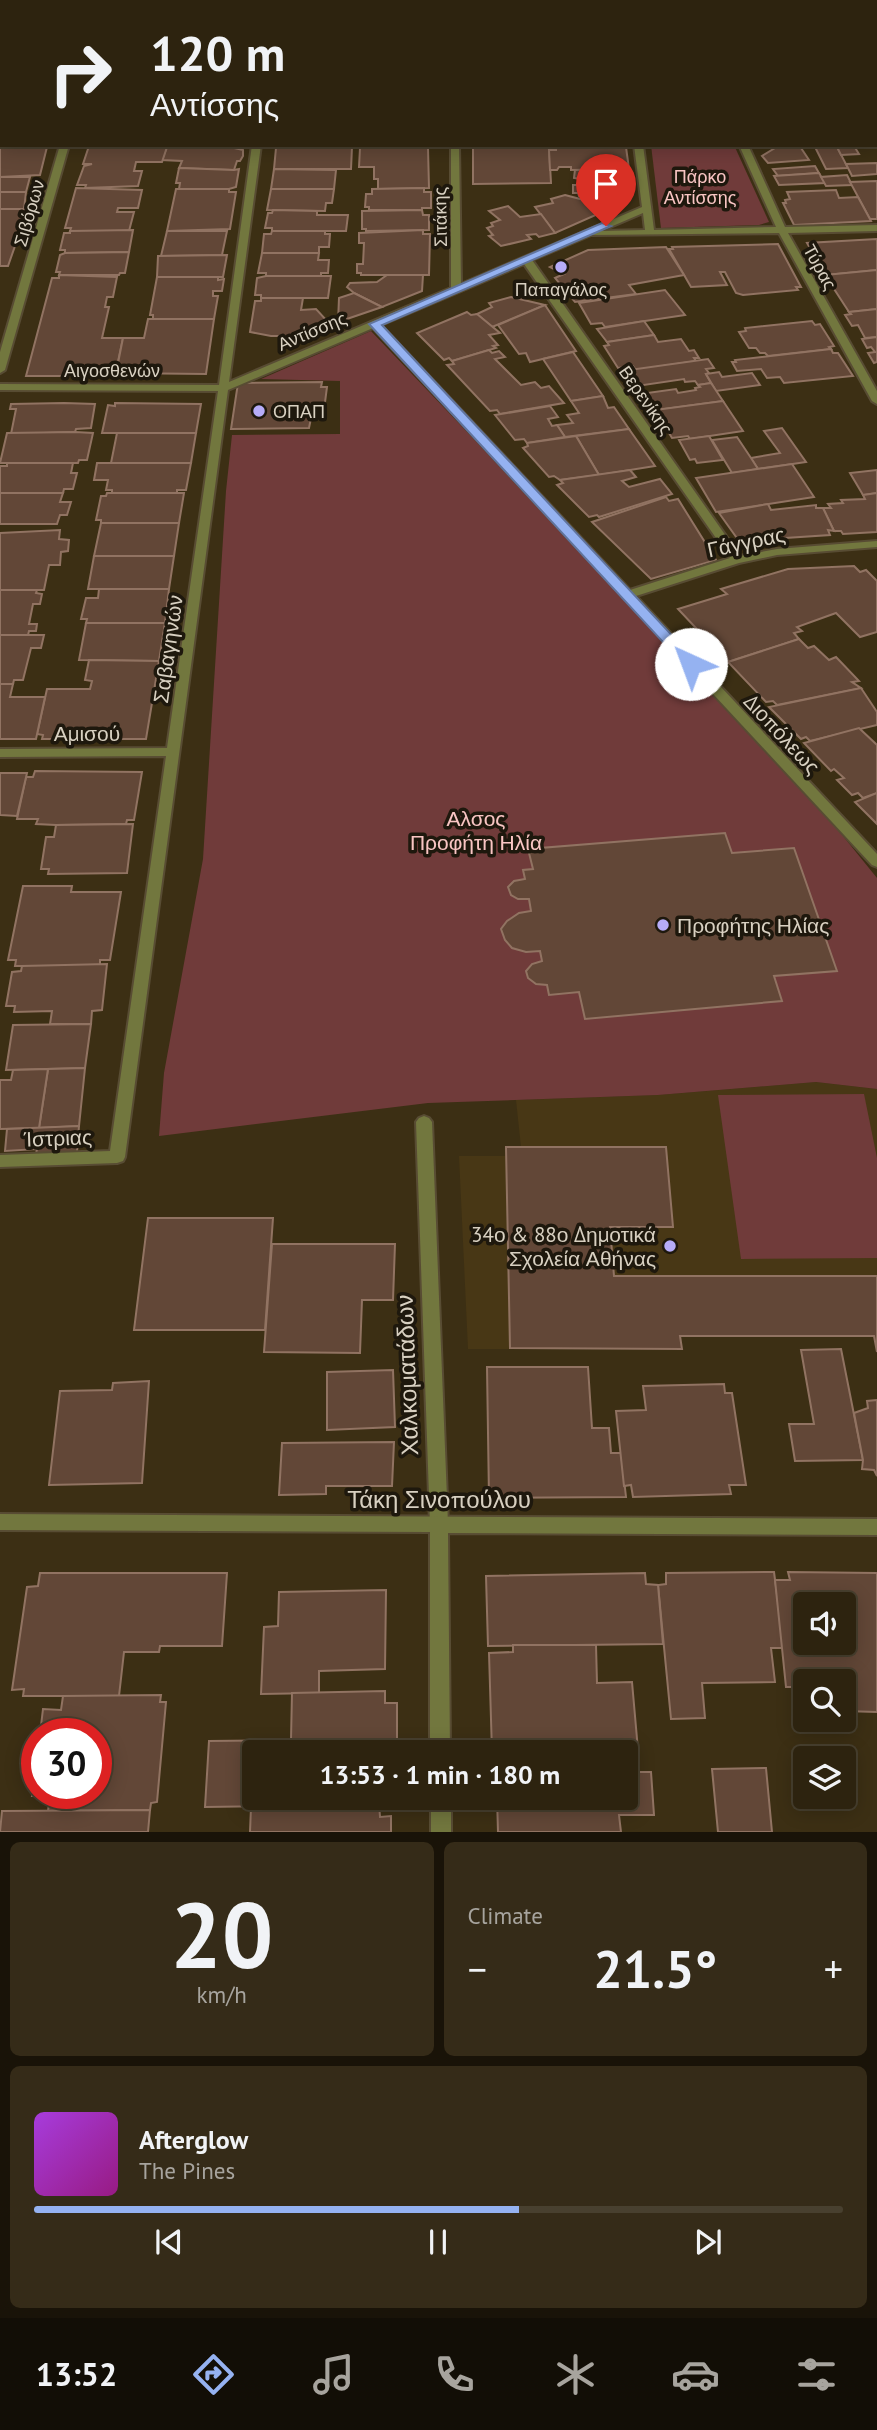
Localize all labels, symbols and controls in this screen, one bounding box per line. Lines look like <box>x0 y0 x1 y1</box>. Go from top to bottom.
text: 120 m <box>150 21 285 85</box>
icon: right <box>35 28 126 119</box>
text: Αντίσσης <box>150 83 279 125</box>
pin <box>576 154 636 226</box>
icon: arrive <box>587 165 625 203</box>
park label: Πάρκο Αντίσσης <box>664 165 737 209</box>
street label: Σιβόρων <box>8 177 50 249</box>
street label: Σιτάκης <box>428 186 452 247</box>
street label: Τύρας <box>798 240 842 294</box>
marker: Παπαγάλος <box>553 259 569 275</box>
place label: Παπαγάλος <box>515 278 608 301</box>
street label: Αντίσσης <box>274 306 350 356</box>
street label: Αιγοσθενών <box>64 359 160 382</box>
street label: Βερενίκης <box>614 361 678 439</box>
place label: ΟΠΑΠ <box>273 400 325 423</box>
marker: ΟΠΑΠ <box>251 403 267 419</box>
street label: Γάγγρας <box>705 521 787 563</box>
street label: Σαβαγηνών <box>147 593 189 705</box>
position arrow <box>654 627 728 701</box>
street label: Διοπόλεως <box>738 688 826 780</box>
street label: Αμισού <box>54 720 120 747</box>
park label: Αλσος Προφήτη Ηλία <box>410 805 542 856</box>
place label: Προφήτης Ηλίας <box>677 912 829 939</box>
marker: Προφήτης Ηλίας <box>655 917 671 933</box>
street label: Ίστριας <box>22 1123 93 1153</box>
place label: 34ο & 88ο Δημοτικά Σχολεία Αθήνας <box>471 1221 656 1272</box>
marker: 34ο & 88ο Δημοτικά Σχολεία Αθήνας <box>662 1238 678 1254</box>
street label: Χαλκοματάδων <box>389 1294 425 1456</box>
street label: Τάκη Σινοπούλου <box>347 1484 531 1515</box>
map controls <box>793 1592 856 1809</box>
button: sound <box>793 1592 856 1655</box>
button: search <box>793 1669 856 1732</box>
speed limit sign: 30 <box>21 1718 112 1809</box>
button: layers <box>793 1746 856 1809</box>
text: 13:53 · 1 min · 180 m <box>320 1758 560 1791</box>
text: 20 <box>170 1875 273 1993</box>
text: Climate <box>468 1901 543 1930</box>
text: 21.5° <box>593 1935 717 2002</box>
text: − <box>468 1944 487 1993</box>
text: + <box>824 1944 843 1993</box>
text: km/h <box>197 1980 247 2009</box>
text: Afterglow <box>139 2123 248 2156</box>
text: The Pines <box>139 2156 235 2185</box>
icon: previous <box>150 2223 188 2261</box>
icon: pause <box>419 2223 457 2261</box>
icon: next <box>689 2223 727 2261</box>
icon: directions <box>189 2350 238 2399</box>
icon: music <box>309 2350 358 2399</box>
icon: phone <box>430 2350 479 2399</box>
icon: climate <box>551 2350 600 2399</box>
icon: car <box>671 2350 720 2399</box>
icon: filters <box>792 2350 841 2399</box>
text: 13:52 <box>36 2353 117 2395</box>

